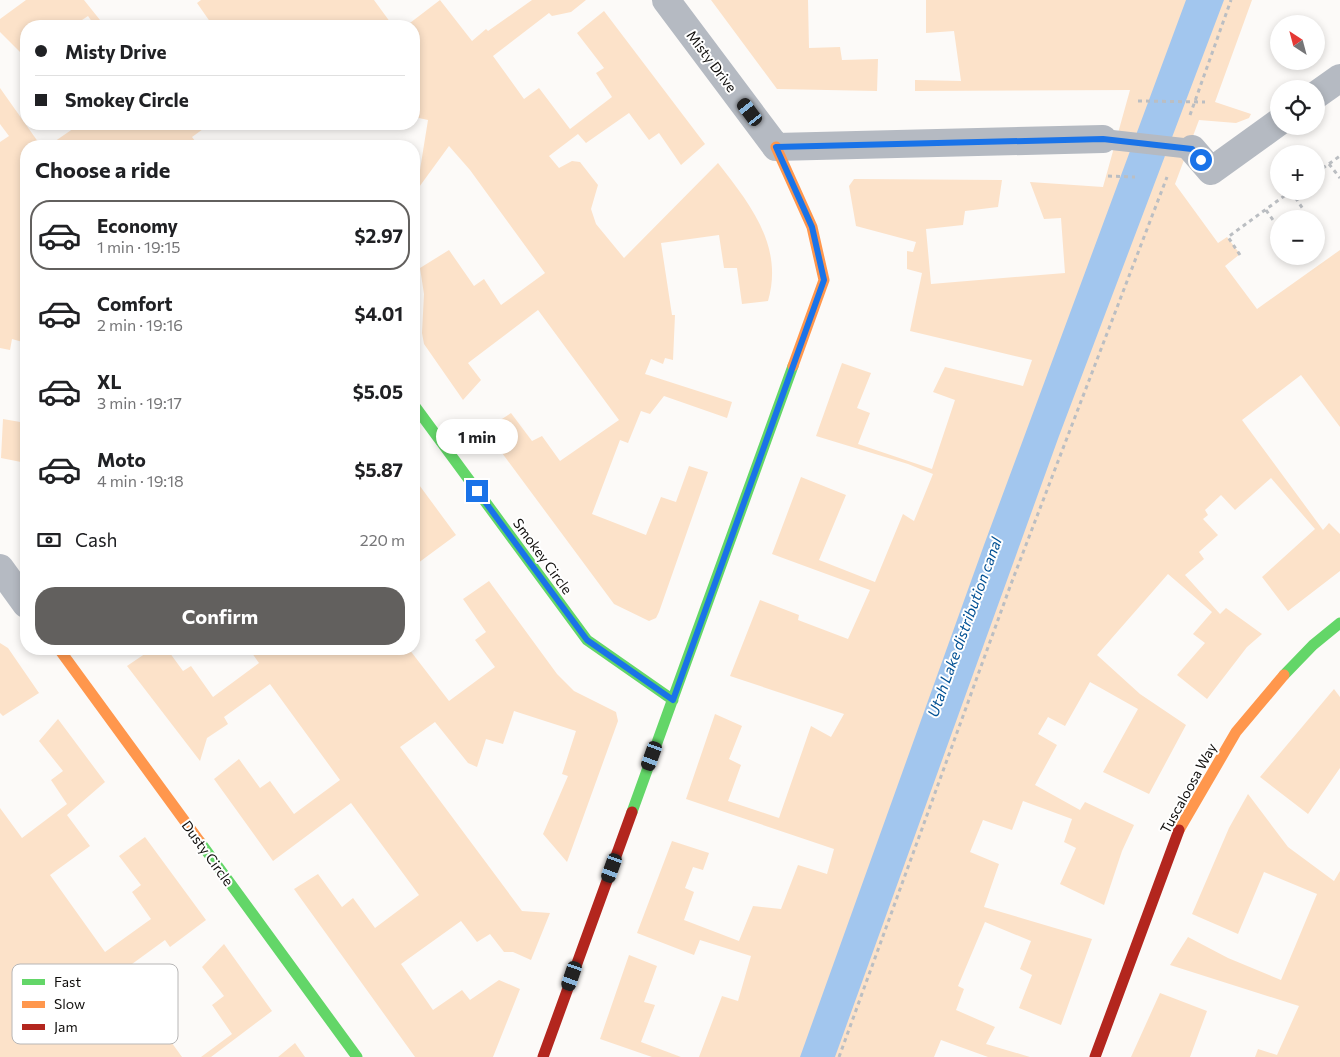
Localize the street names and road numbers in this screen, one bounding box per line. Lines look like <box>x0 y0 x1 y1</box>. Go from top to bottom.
street label: Misty Drive <box>683 27 741 95</box>
street label: Smokey Circle <box>510 515 576 597</box>
street label: Tuscaloosa Way <box>1156 740 1220 836</box>
street label: Dusty Circle <box>179 817 237 889</box>

